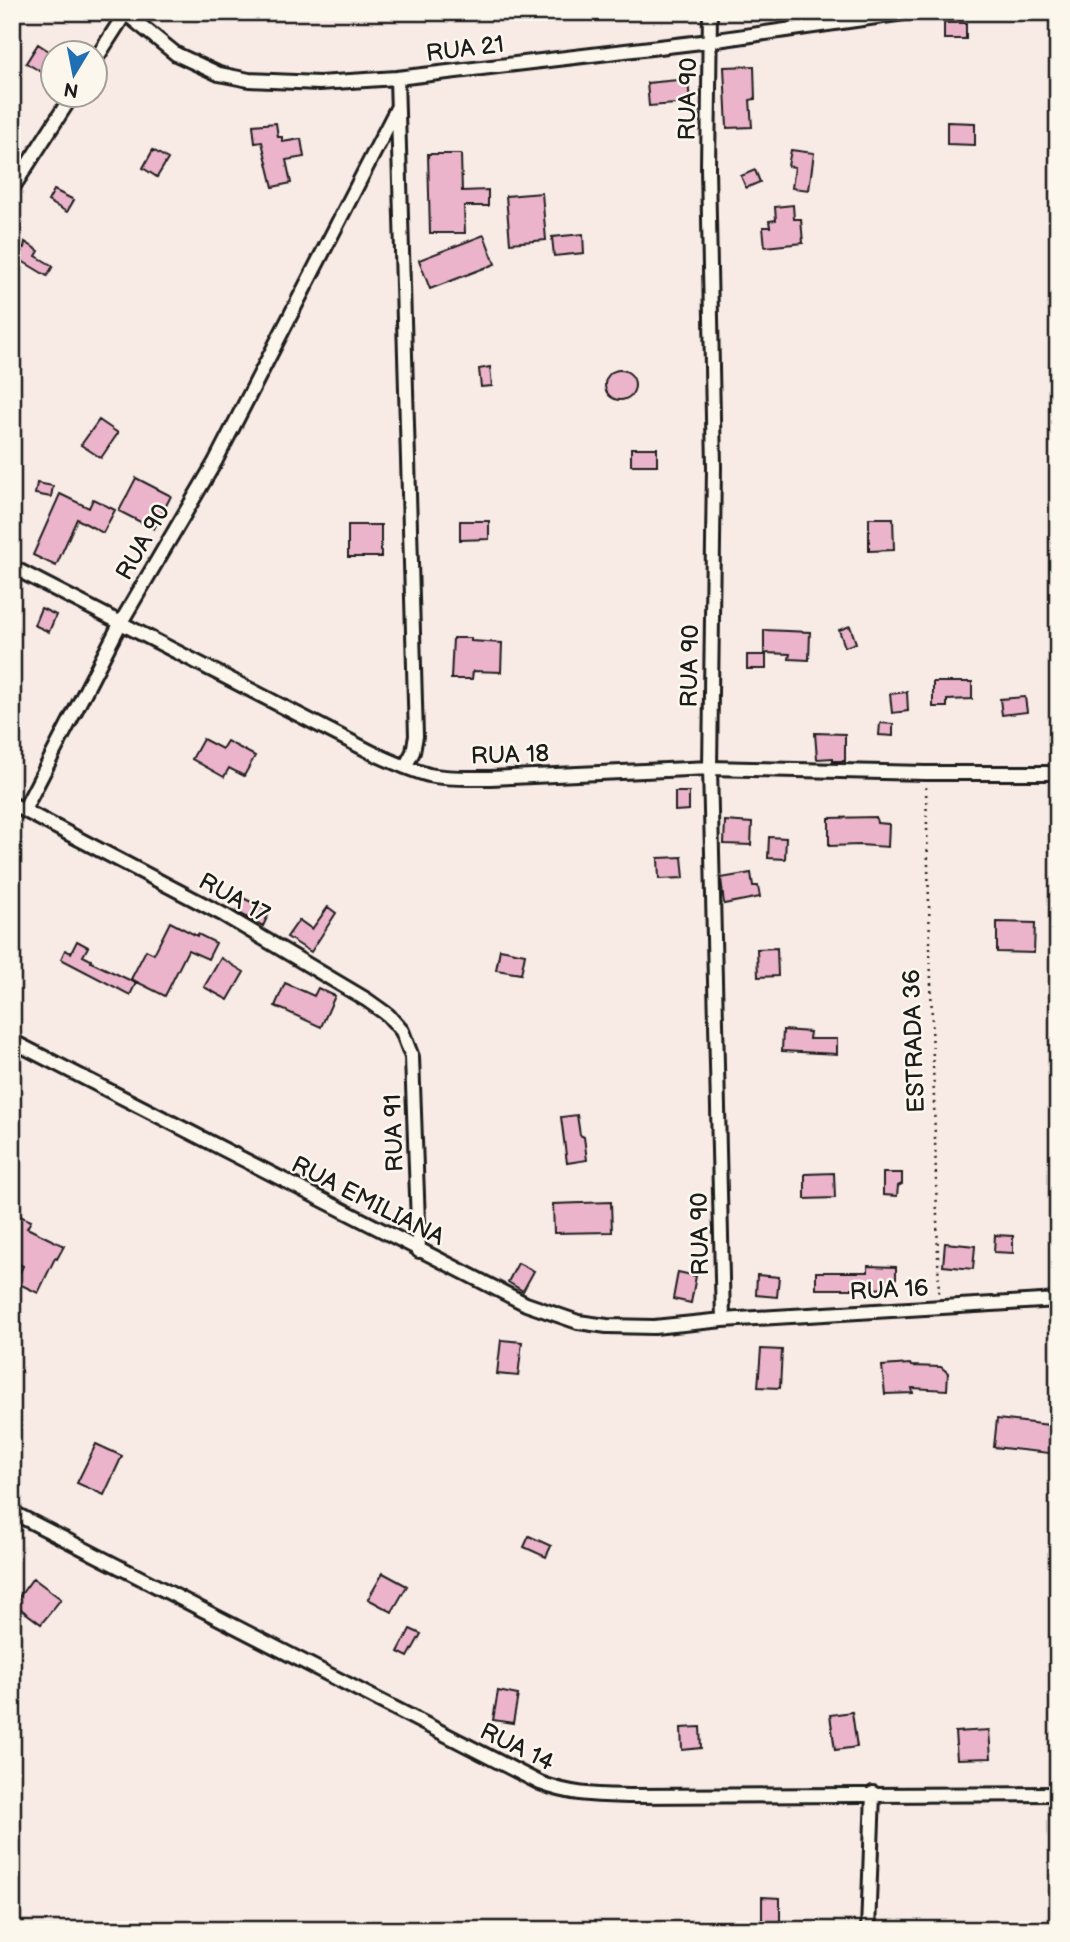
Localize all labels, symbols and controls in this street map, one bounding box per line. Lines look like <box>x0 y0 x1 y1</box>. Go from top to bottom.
street label: RUA 21 <box>424 30 506 68</box>
north arrow <box>38 38 108 108</box>
street label: RUA 90 <box>673 57 703 141</box>
text: N <box>62 77 80 102</box>
street label: RUA 90 <box>110 499 176 585</box>
street label: RUA 90 <box>675 624 705 708</box>
street label: RUA 18 <box>470 739 550 771</box>
street label: RUA 17 <box>194 867 275 929</box>
street label: ESTRADA 36 <box>897 969 931 1113</box>
street label: RUA 91 <box>378 1093 410 1173</box>
street label: RUA EMILIANA <box>287 1150 450 1252</box>
street label: RUA 90 <box>685 1192 715 1276</box>
street label: RUA 16 <box>849 1273 929 1307</box>
street label: RUA 14 <box>475 1717 559 1778</box>

